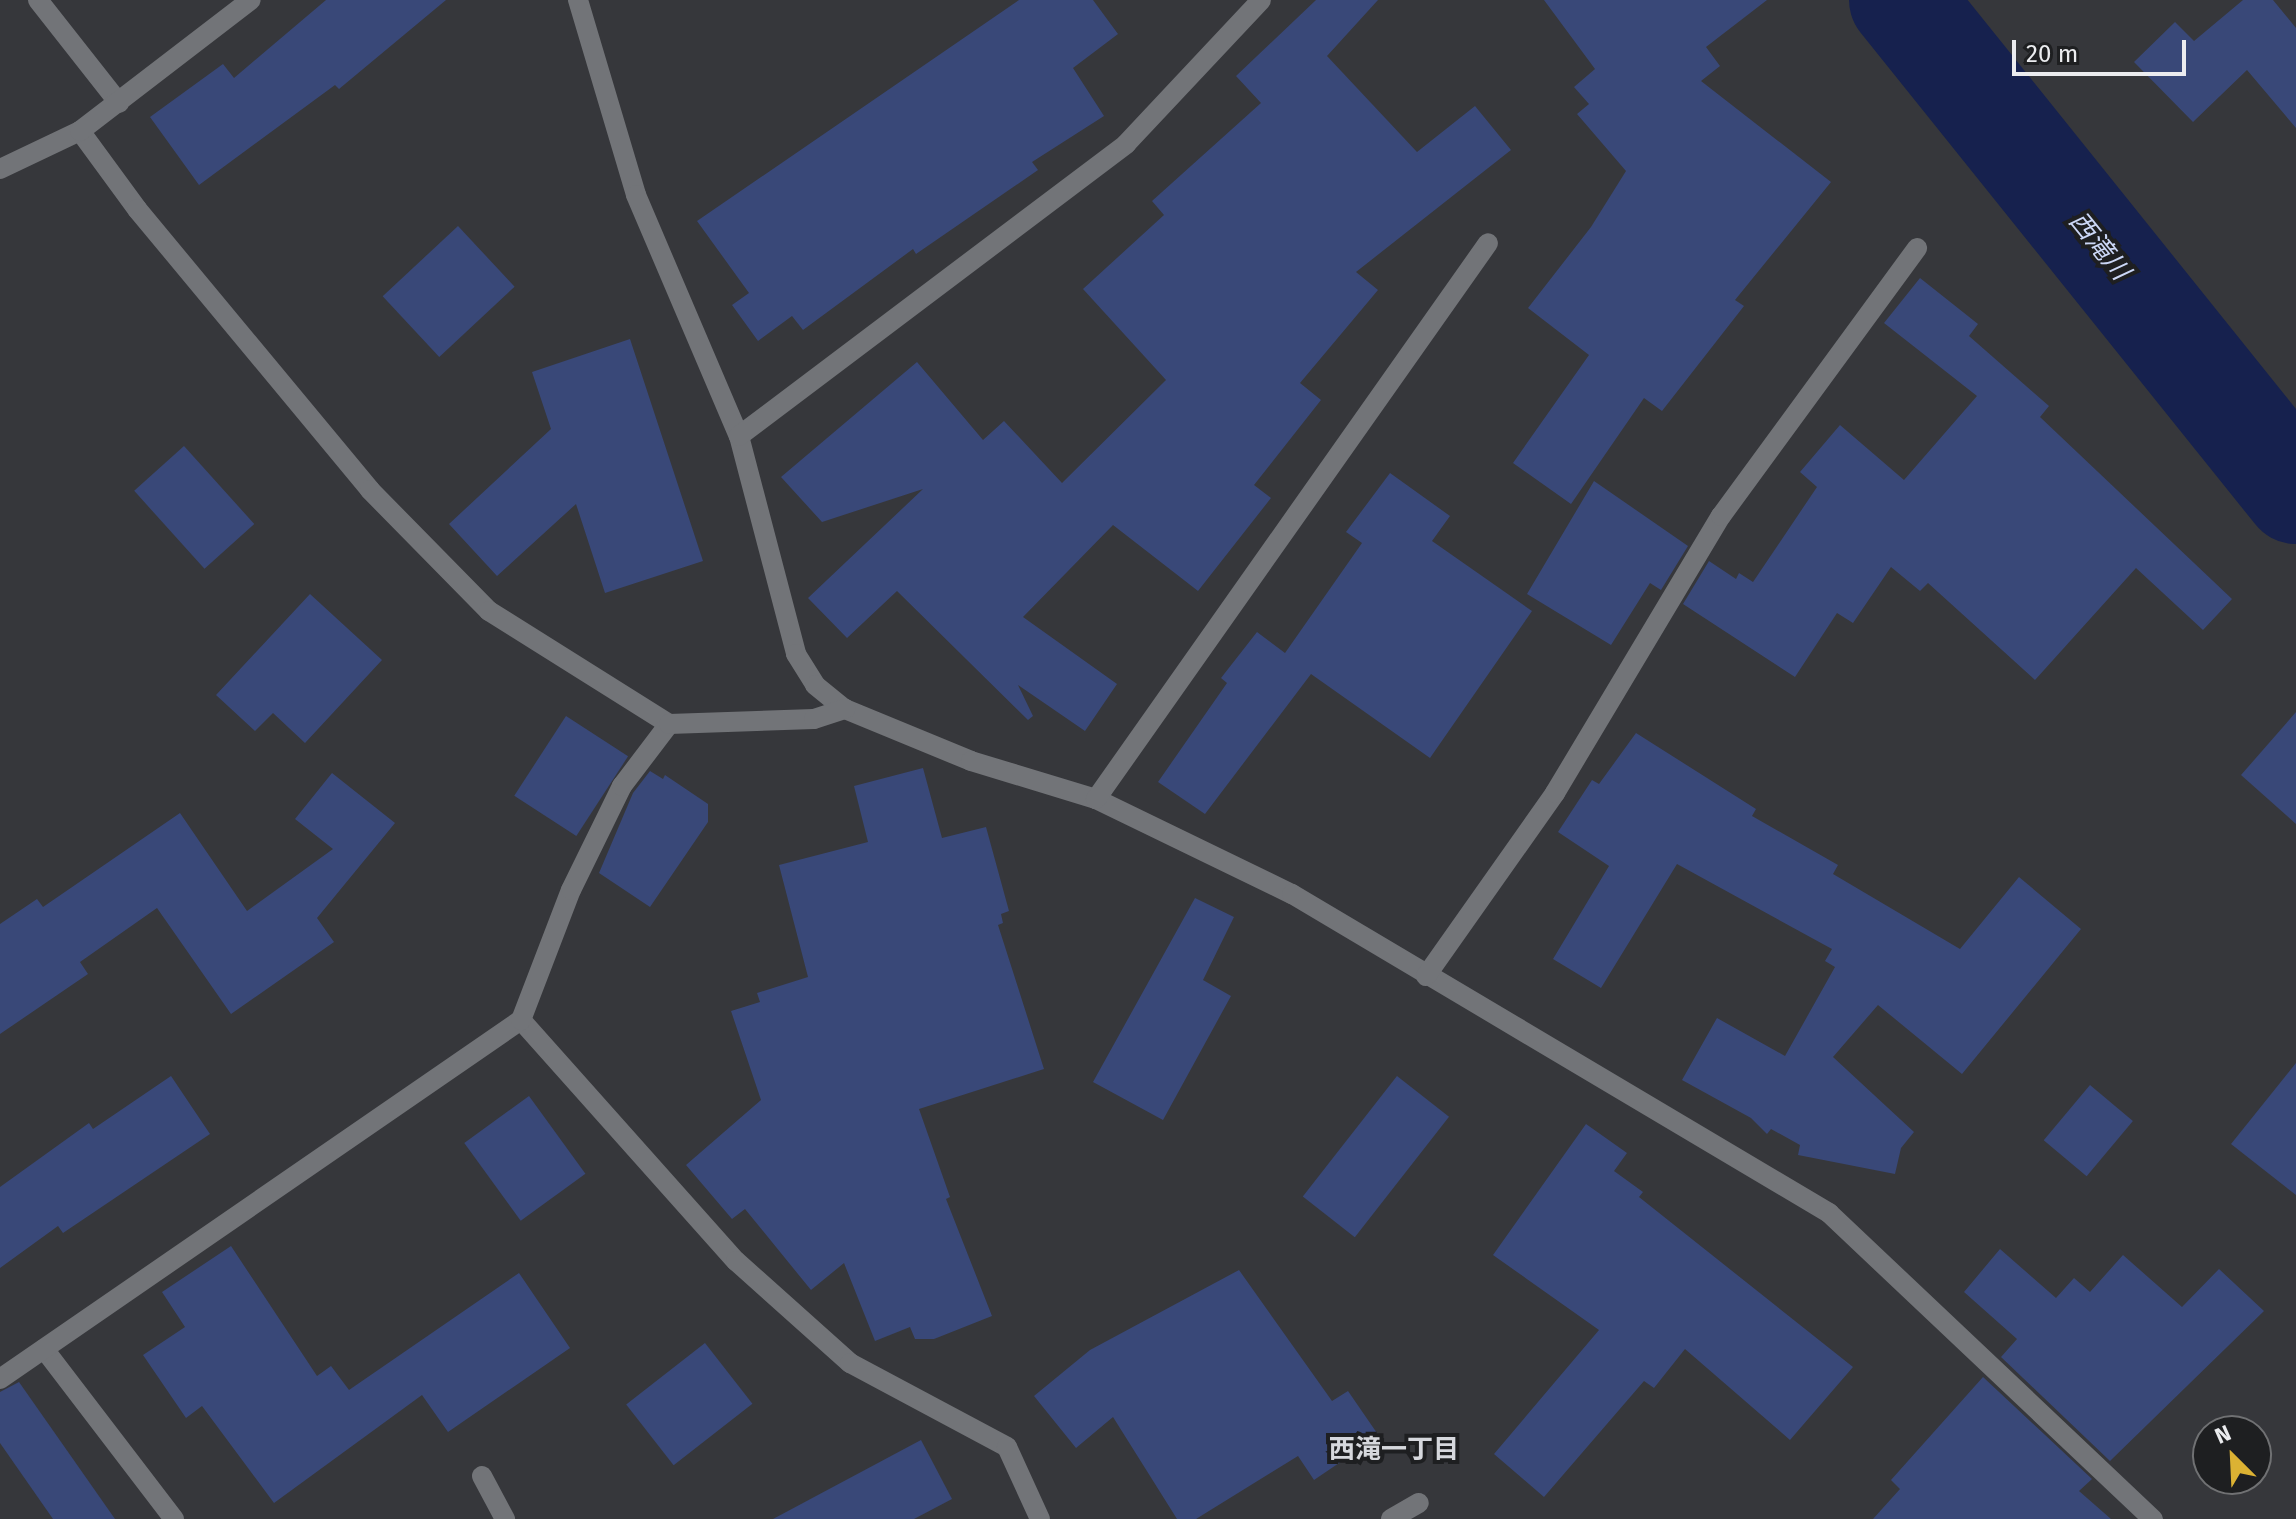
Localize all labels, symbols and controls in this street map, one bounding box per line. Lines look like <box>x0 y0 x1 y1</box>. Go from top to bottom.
scale bar <box>2016 24 2190 74</box>
text: 20 m <box>2026 40 2078 68</box>
water label: 西滝川 <box>2062 206 2136 286</box>
north arrow <box>2192 1415 2272 1495</box>
text: N <box>2211 1419 2235 1450</box>
district label: 西滝一丁目 <box>1329 1434 1459 1466</box>

